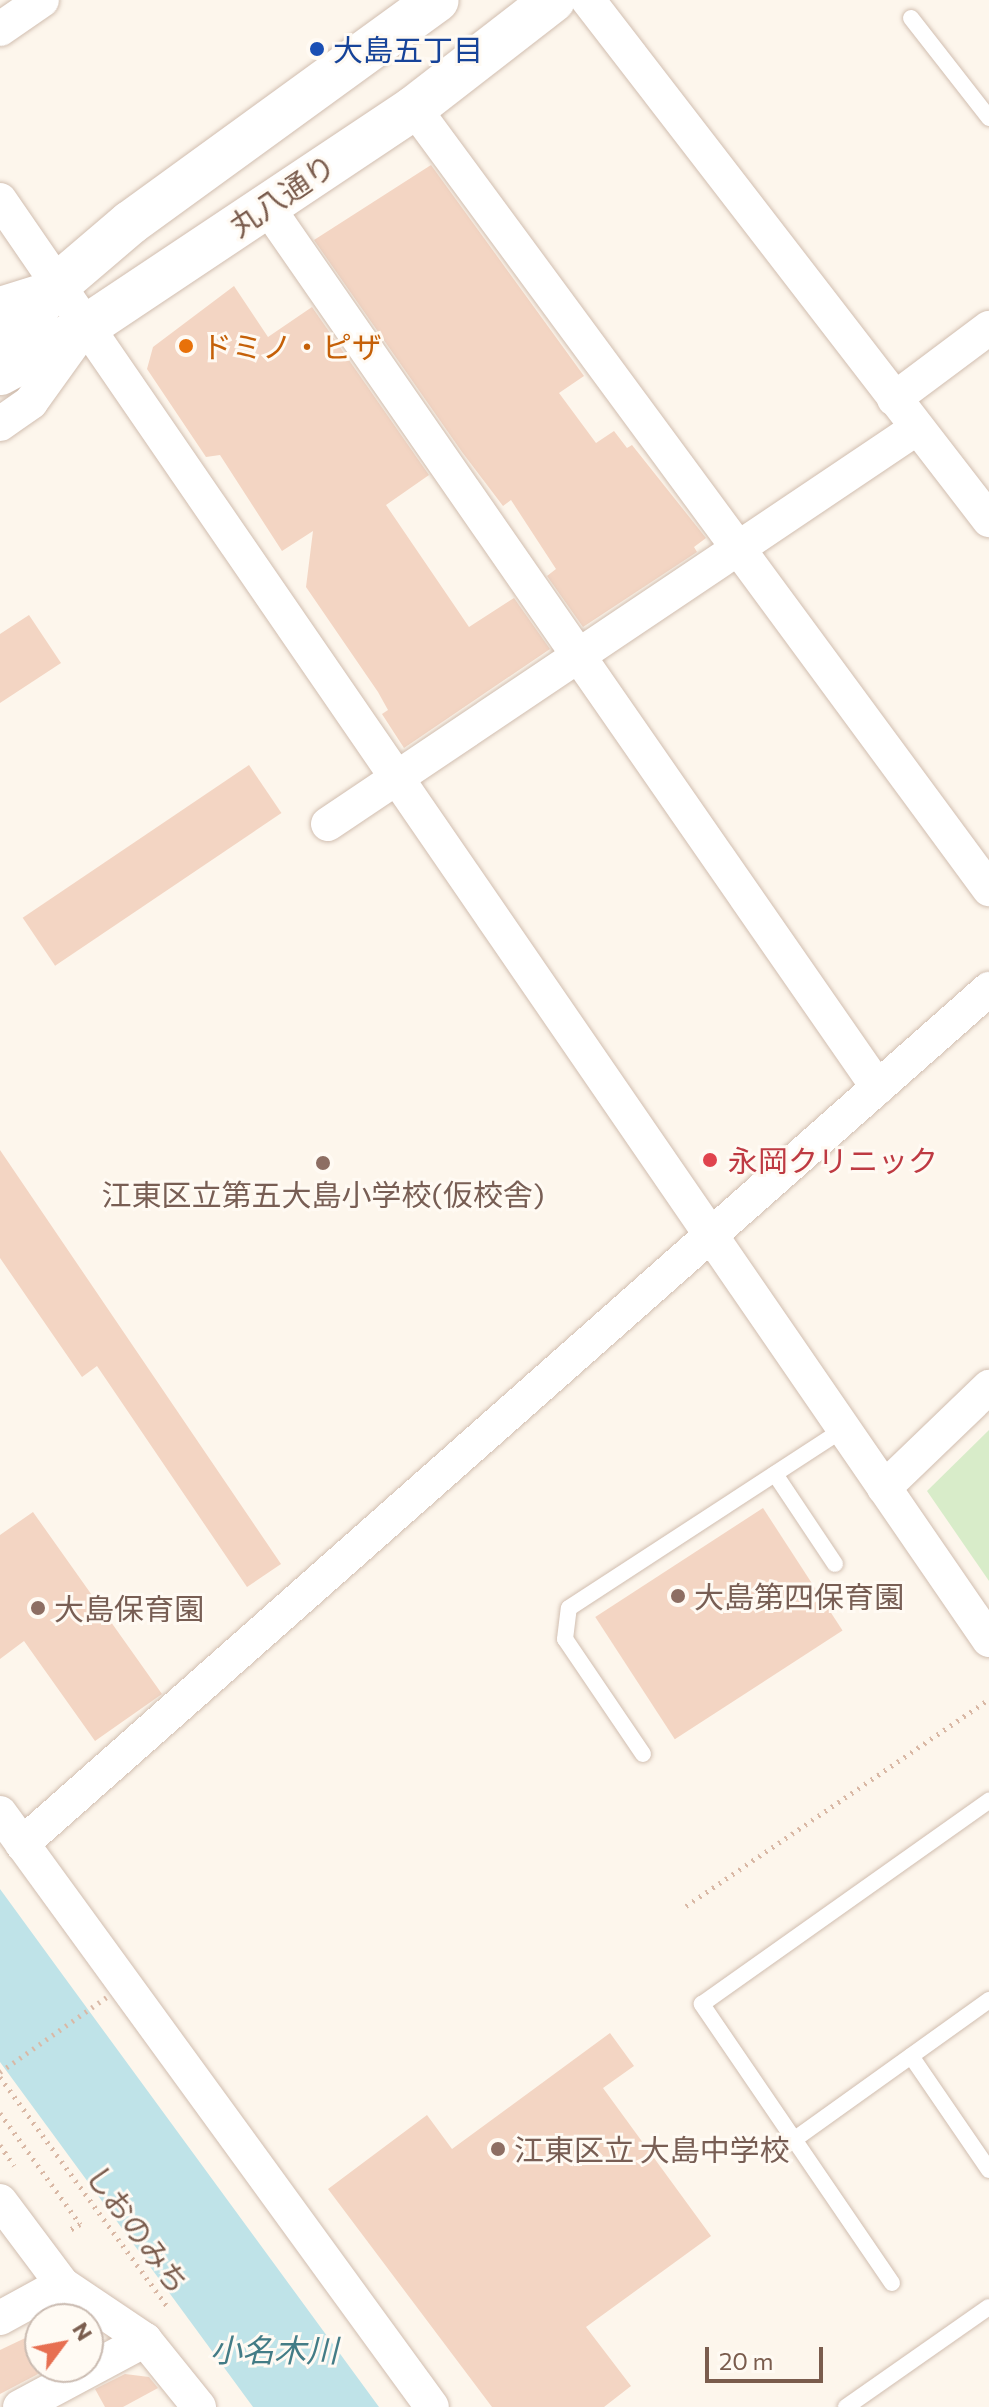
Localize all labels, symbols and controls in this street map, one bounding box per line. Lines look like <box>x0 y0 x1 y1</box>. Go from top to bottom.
place label: 大島五丁目 <box>333 31 483 67</box>
marker: 大島五丁目 <box>308 40 326 58</box>
street label: 丸八通り <box>222 147 342 243</box>
place label: ドミノ・ピザ <box>202 328 382 364</box>
marker: ドミノ・ピザ <box>177 337 195 355</box>
place label: 永岡クリニック <box>728 1142 938 1178</box>
marker: 永岡クリニック <box>699 1149 721 1171</box>
marker: 江東区立第五大島小学校(仮校舎) <box>314 1154 332 1172</box>
place label: 江東区立第五大島小学校(仮校舎) <box>101 1176 545 1212</box>
place label: 大島第四保育園 <box>694 1578 904 1614</box>
marker: 大島第四保育園 <box>669 1587 687 1605</box>
place label: 大島保育園 <box>54 1590 204 1626</box>
marker: 大島保育園 <box>29 1599 47 1617</box>
place label: 江東区立 大島中学校 <box>514 2131 790 2167</box>
marker: 江東区立 大島中学校 <box>489 2140 507 2158</box>
street label: しおのみち <box>79 2158 197 2300</box>
north arrow <box>24 2303 104 2383</box>
text: N <box>67 2317 99 2345</box>
water label: 小名木川 <box>210 2330 338 2368</box>
scale bar <box>709 2331 827 2381</box>
text: 20 m <box>719 2346 773 2375</box>

